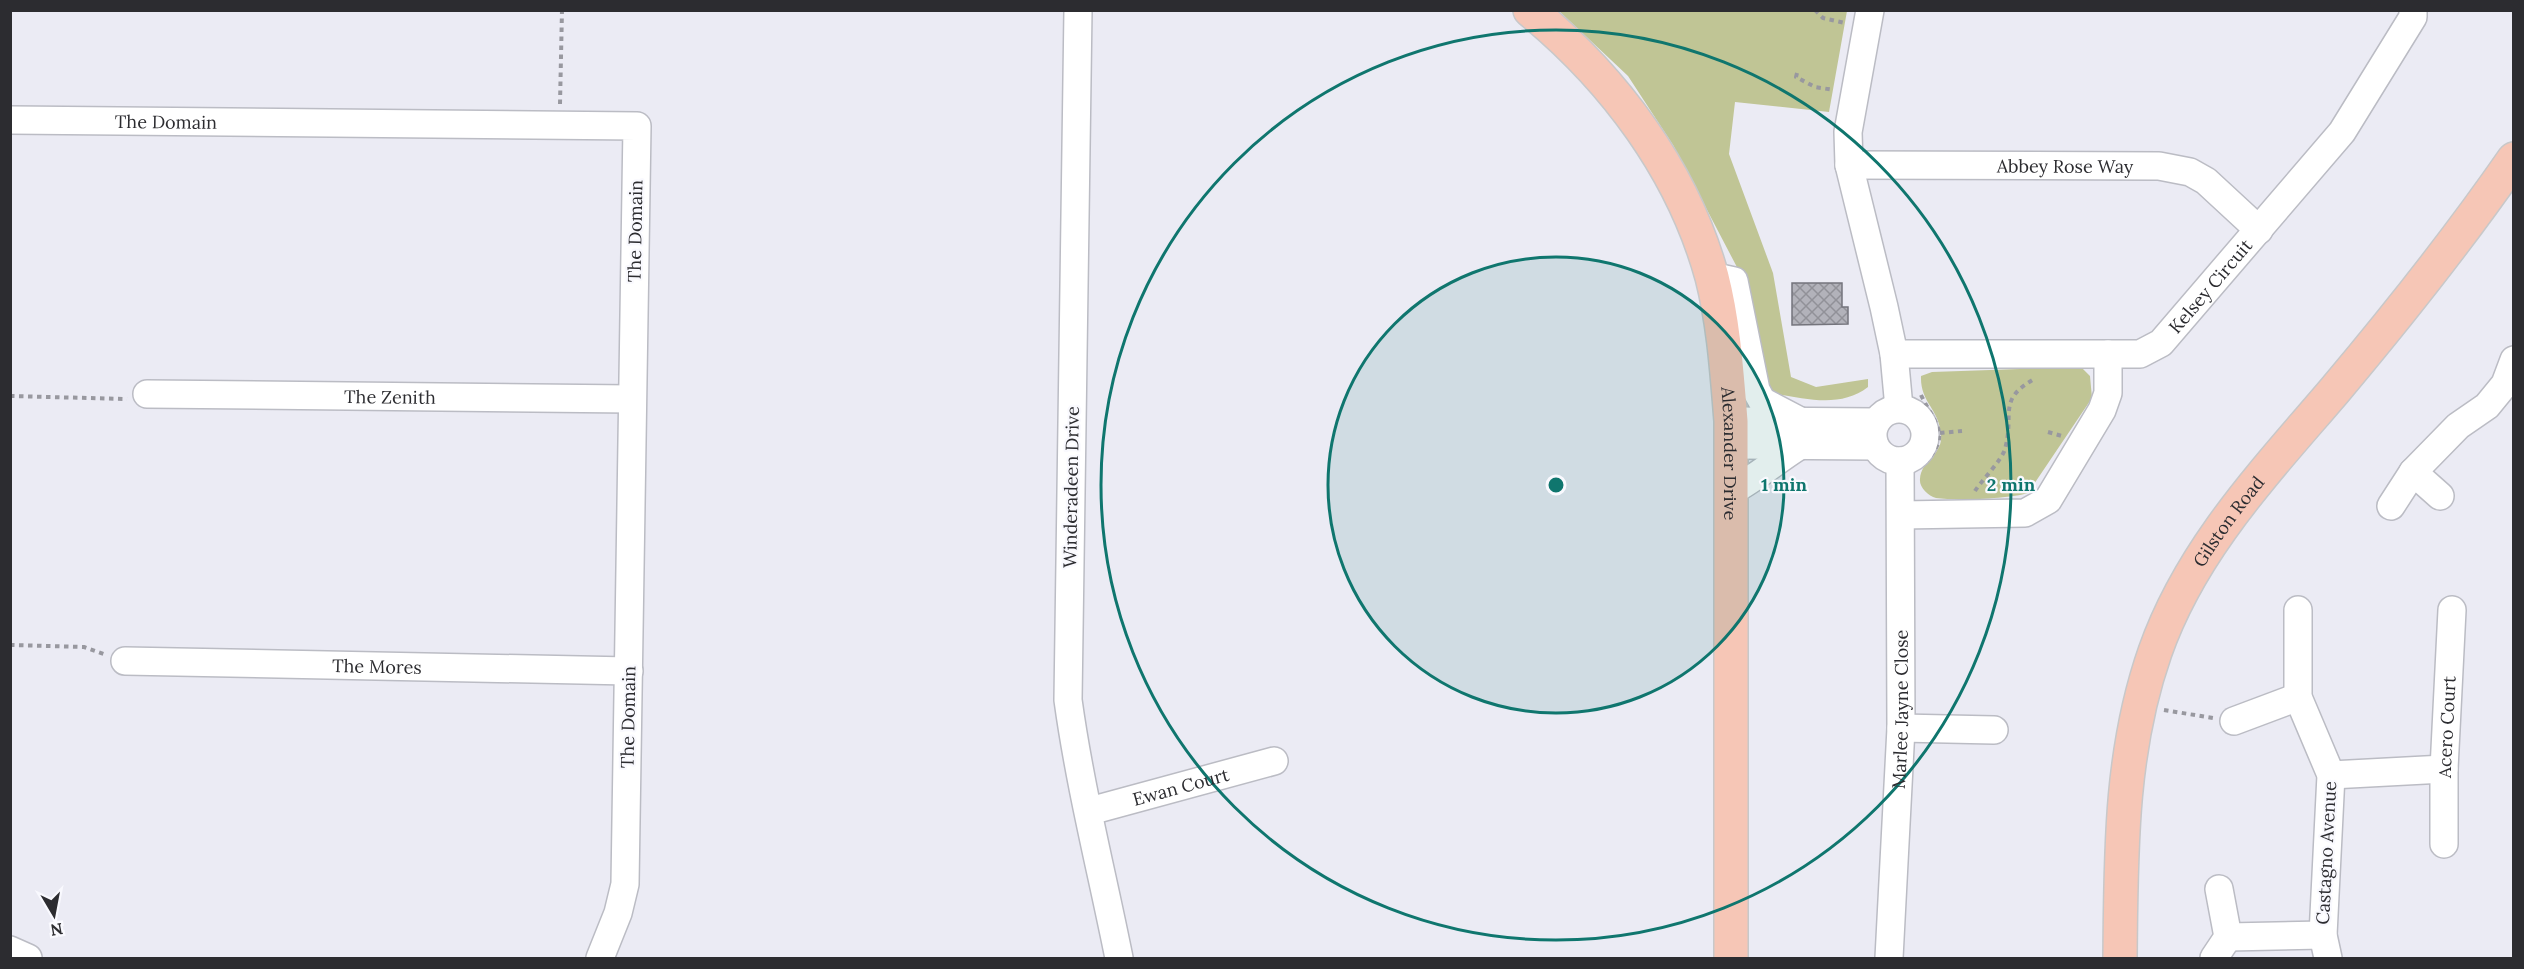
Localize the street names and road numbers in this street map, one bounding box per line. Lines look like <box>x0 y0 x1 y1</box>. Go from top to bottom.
street label: The Domain <box>115 110 217 133</box>
street label: Abbey Rose Way <box>1996 154 2134 177</box>
street label: The Domain <box>623 180 647 282</box>
street label: Kelsey Circuit <box>2163 234 2257 338</box>
street label: The Zenith <box>344 385 436 408</box>
street label: Alexander Drive <box>1717 385 1743 520</box>
street label: Winderadeen Drive <box>1058 406 1084 568</box>
street label: Gilston Road <box>2187 471 2269 571</box>
street label: Marlee Jayne Close <box>1886 629 1913 789</box>
street label: The Mores <box>332 654 422 678</box>
street label: The Domain <box>616 666 640 768</box>
street label: Acero Court <box>2433 675 2460 779</box>
street label: Ewan Court <box>1130 762 1232 810</box>
street label: Castagno Avenue <box>2311 780 2341 925</box>

